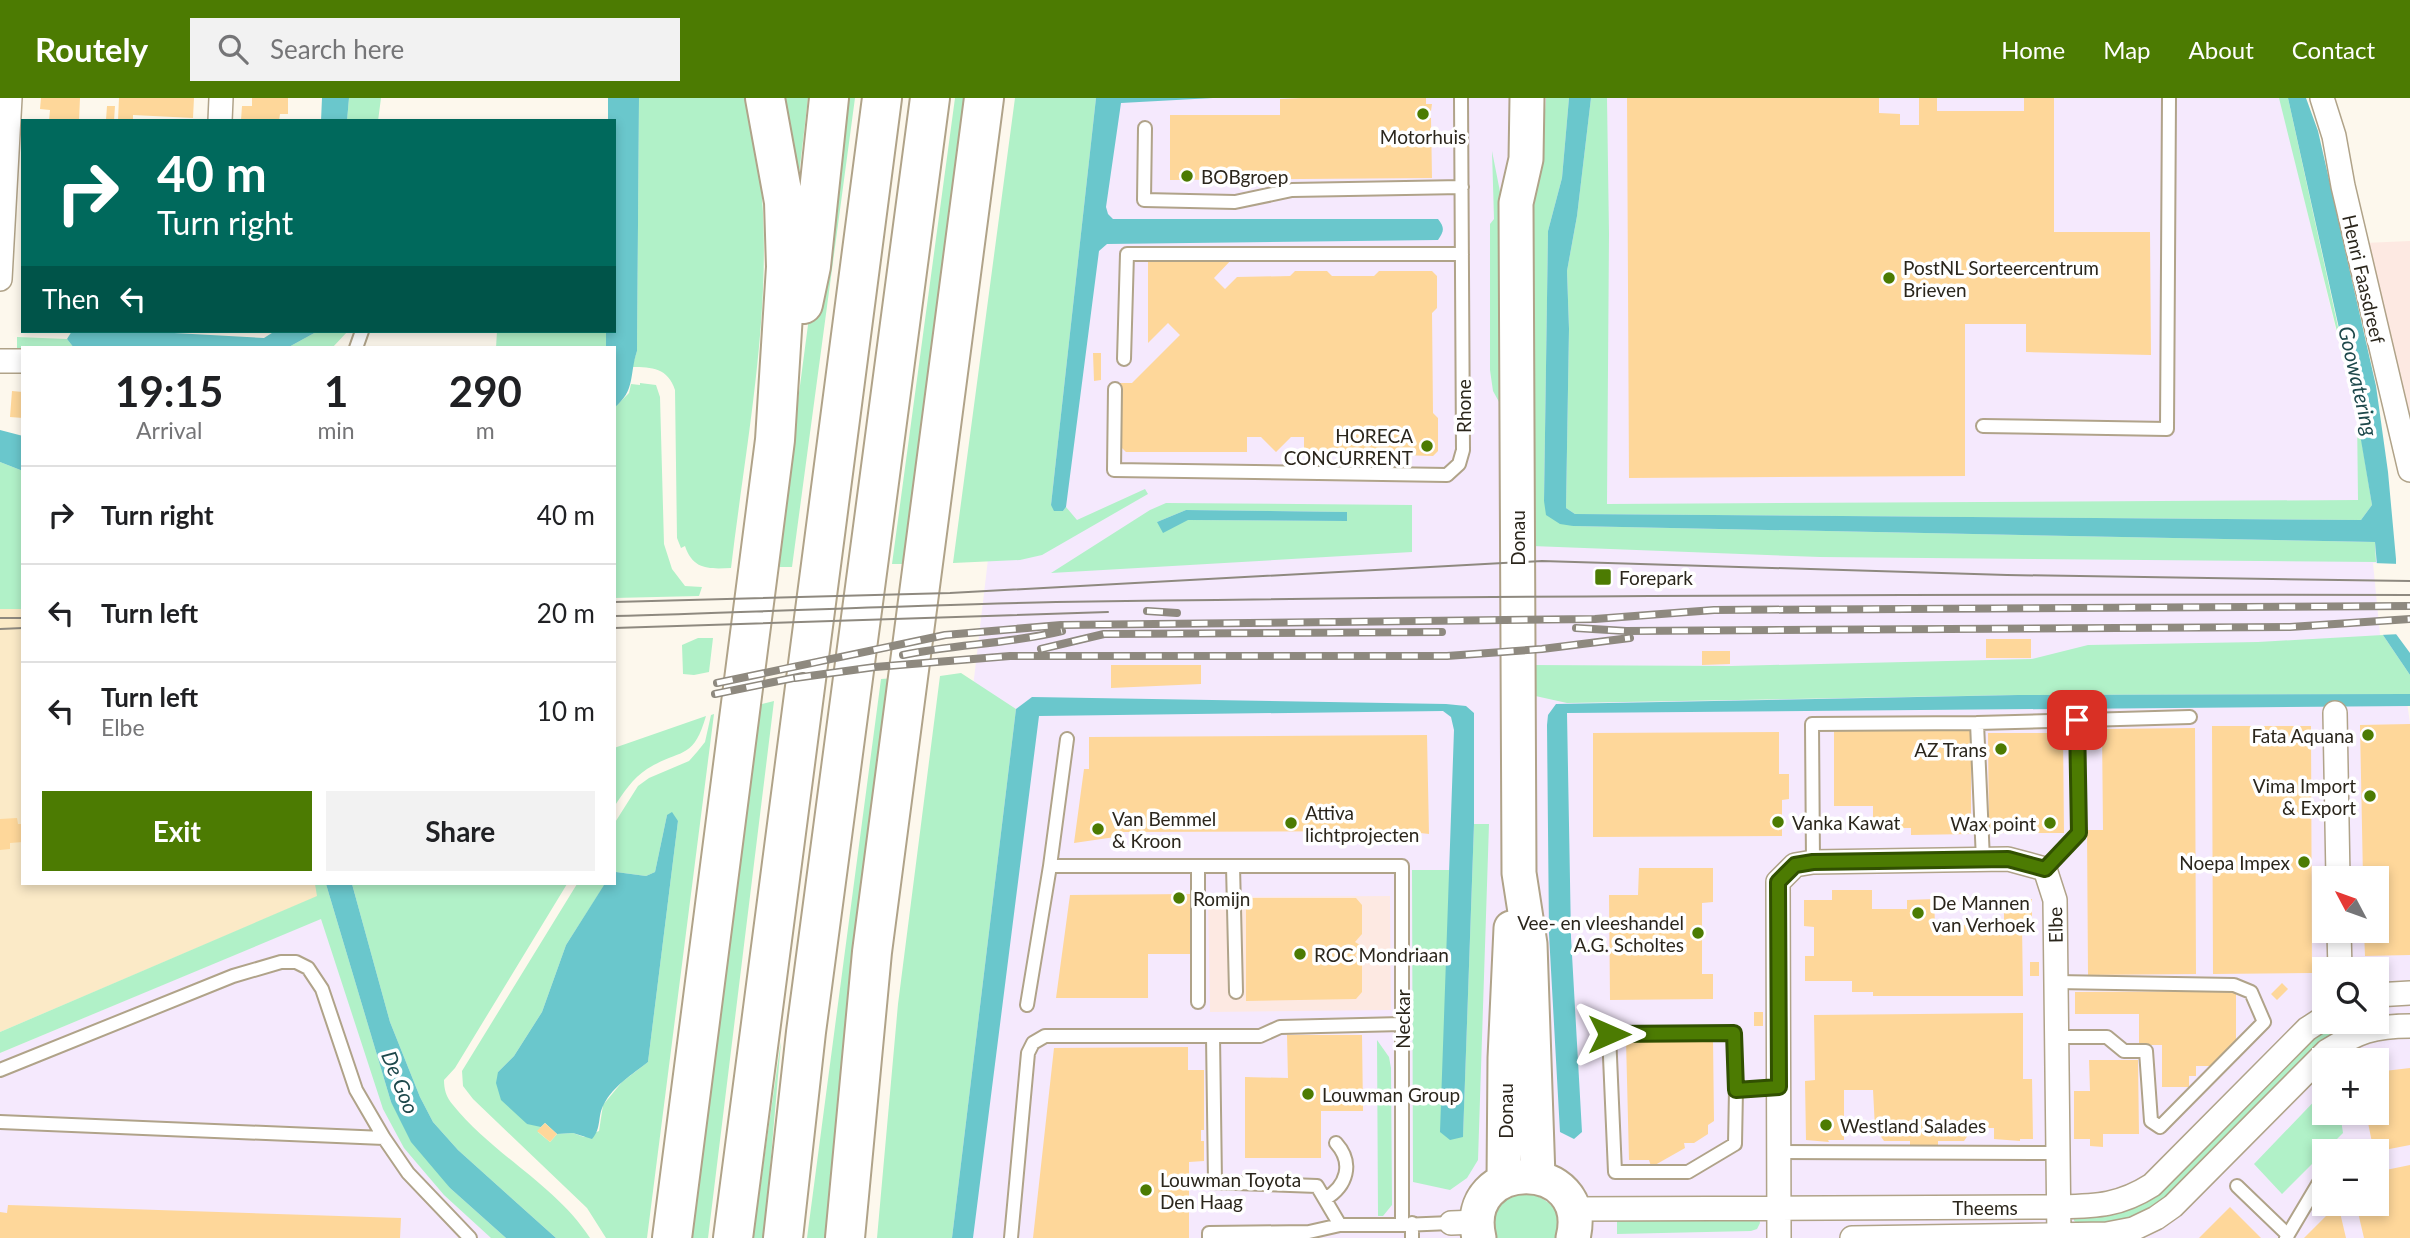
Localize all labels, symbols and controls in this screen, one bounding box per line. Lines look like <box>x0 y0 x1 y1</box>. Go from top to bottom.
search box <box>190 18 680 81</box>
text: Routely <box>35 29 148 69</box>
icon: search <box>214 30 252 68</box>
text: Search here <box>270 33 404 65</box>
text: Home <box>2001 35 2065 64</box>
text: Map <box>2103 35 2151 64</box>
text: About <box>2189 35 2254 64</box>
text: Contact <box>2292 35 2375 64</box>
marker: Motorhuis <box>1415 106 1431 122</box>
place label: Motorhuis <box>1380 125 1466 148</box>
text: 40 m <box>157 144 267 202</box>
icon: right <box>42 147 133 238</box>
place label: BOBgroep <box>1201 165 1288 188</box>
marker: BOBgroep <box>1179 168 1195 184</box>
text: Turn right <box>157 203 293 242</box>
street label: Henri Faasdreef <box>2338 212 2390 346</box>
place label: PostNL Sorteercentrum Brieven <box>1903 256 2099 301</box>
marker: PostNL Sorteercentrum Brieven <box>1881 270 1897 286</box>
icon: left <box>114 280 152 318</box>
text: Then <box>42 283 100 315</box>
water label: Goowatering <box>2334 324 2384 439</box>
text: 19:15 <box>115 366 223 416</box>
text: 1 <box>324 366 348 416</box>
text: 290 <box>449 366 522 416</box>
street label: Rhone <box>1452 379 1475 433</box>
text: Arrival <box>136 416 202 444</box>
text: min <box>317 416 355 444</box>
text: m <box>476 416 495 444</box>
place label: HORECA CONCURRENT <box>1284 424 1413 469</box>
marker: HORECA CONCURRENT <box>1419 438 1435 454</box>
icon: right <box>42 496 80 534</box>
text: Turn right <box>101 499 214 531</box>
text: 40 m <box>537 499 595 531</box>
street label: Donau <box>1506 510 1529 566</box>
place label: Forepark <box>1619 566 1693 589</box>
marker: Forepark <box>1593 567 1613 587</box>
icon: left <box>42 594 80 632</box>
text: Turn left <box>101 597 198 629</box>
text: 20 m <box>537 597 595 629</box>
text: Turn left <box>101 681 198 713</box>
pin <box>2047 690 2107 750</box>
icon: left <box>42 692 80 730</box>
text: 10 m <box>537 695 595 727</box>
icon: arrive <box>2058 701 2096 739</box>
text: Elbe <box>101 713 145 741</box>
place label: Fata Aquana <box>2251 724 2354 747</box>
marker: Fata Aquana <box>2360 727 2376 743</box>
place label: AZ Trans <box>1914 738 1987 761</box>
marker: AZ Trans <box>1993 741 2009 757</box>
place label: Vima Import & Export <box>2253 774 2356 819</box>
marker: Vima Import & Export <box>2362 788 2378 804</box>
button: Exit <box>42 791 312 871</box>
button: Share <box>326 791 595 871</box>
place label: Attiva lichtprojecten <box>1305 801 1419 846</box>
place label: Van Bemmel & Kroon <box>1112 807 1216 852</box>
place label: Vanka Kawat <box>1792 811 1901 834</box>
place label: Wax point <box>1950 812 2036 835</box>
marker: Vanka Kawat <box>1770 814 1786 830</box>
marker: Attiva lichtprojecten <box>1283 815 1299 831</box>
marker: Wax point <box>2042 815 2058 831</box>
marker: Van Bemmel & Kroon <box>1090 821 1106 837</box>
place label: Noepa Impex <box>2179 851 2291 874</box>
marker: Noepa Impex <box>2296 854 2312 870</box>
north arrow <box>2312 866 2389 943</box>
map controls <box>2312 866 2389 1216</box>
place label: Romijn <box>1193 887 1250 910</box>
marker: Romijn <box>1171 890 1187 906</box>
place label: De Mannen van Verhoek <box>1932 891 2036 936</box>
marker: De Mannen van Verhoek <box>1910 905 1926 921</box>
street label: Elbe <box>2043 907 2067 943</box>
place label: Vee- en vleeshandel A.G. Scholtes <box>1517 911 1684 956</box>
marker: Vee- en vleeshandel A.G. Scholtes <box>1690 925 1706 941</box>
place label: ROC Mondriaan <box>1314 943 1449 966</box>
marker: ROC Mondriaan <box>1292 946 1308 962</box>
button: search <box>2312 957 2389 1034</box>
street label: Neckar <box>1391 989 1414 1049</box>
position arrow <box>1572 997 1646 1071</box>
water label: De Goo <box>377 1047 425 1117</box>
button: + <box>2312 1048 2389 1125</box>
place label: Louwman Group <box>1322 1083 1460 1106</box>
street label: Donau <box>1494 1083 1517 1139</box>
marker: Louwman Group <box>1300 1086 1316 1102</box>
place label: Westland Salades <box>1840 1114 1986 1137</box>
marker: Westland Salades <box>1818 1117 1834 1133</box>
button: − <box>2312 1139 2389 1216</box>
place label: Louwman Toyota Den Haag <box>1160 1168 1301 1213</box>
marker: Louwman Toyota Den Haag <box>1138 1182 1154 1198</box>
street label: Theems <box>1952 1196 2018 1219</box>

